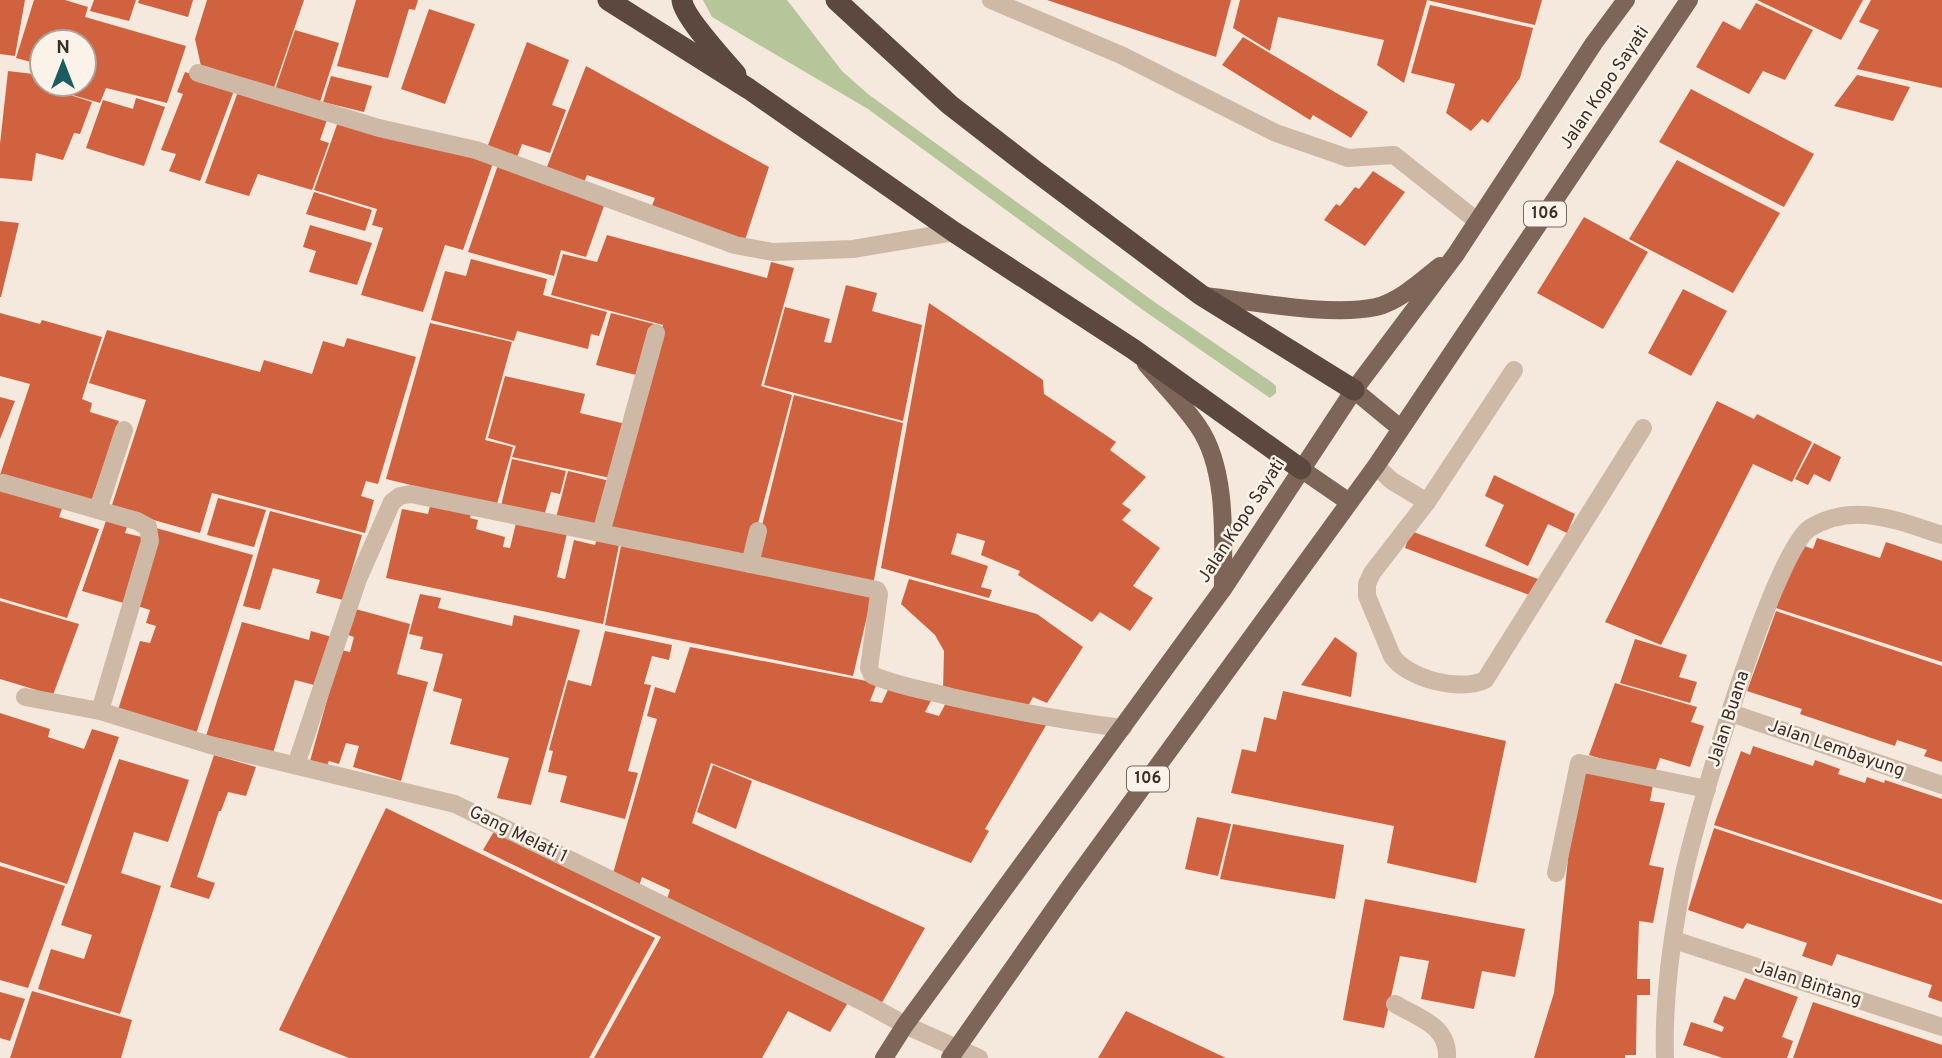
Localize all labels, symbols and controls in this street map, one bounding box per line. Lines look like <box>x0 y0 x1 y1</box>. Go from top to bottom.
street label: Jalan Kopo Sayati <box>1555 22 1655 154</box>
north arrow <box>28 28 98 98</box>
text: N <box>56 36 70 60</box>
road number: 106 <box>1524 202 1566 227</box>
street label: Jalan Kopo Sayati <box>1193 454 1291 588</box>
street label: Jalan Buana <box>1703 668 1755 770</box>
street label: Jalan Lembayung <box>1764 715 1908 783</box>
road number: 106 <box>1127 766 1169 792</box>
street label: Gang Melati 1 <box>465 801 571 869</box>
street label: Jalan Bintang <box>1752 956 1864 1012</box>

